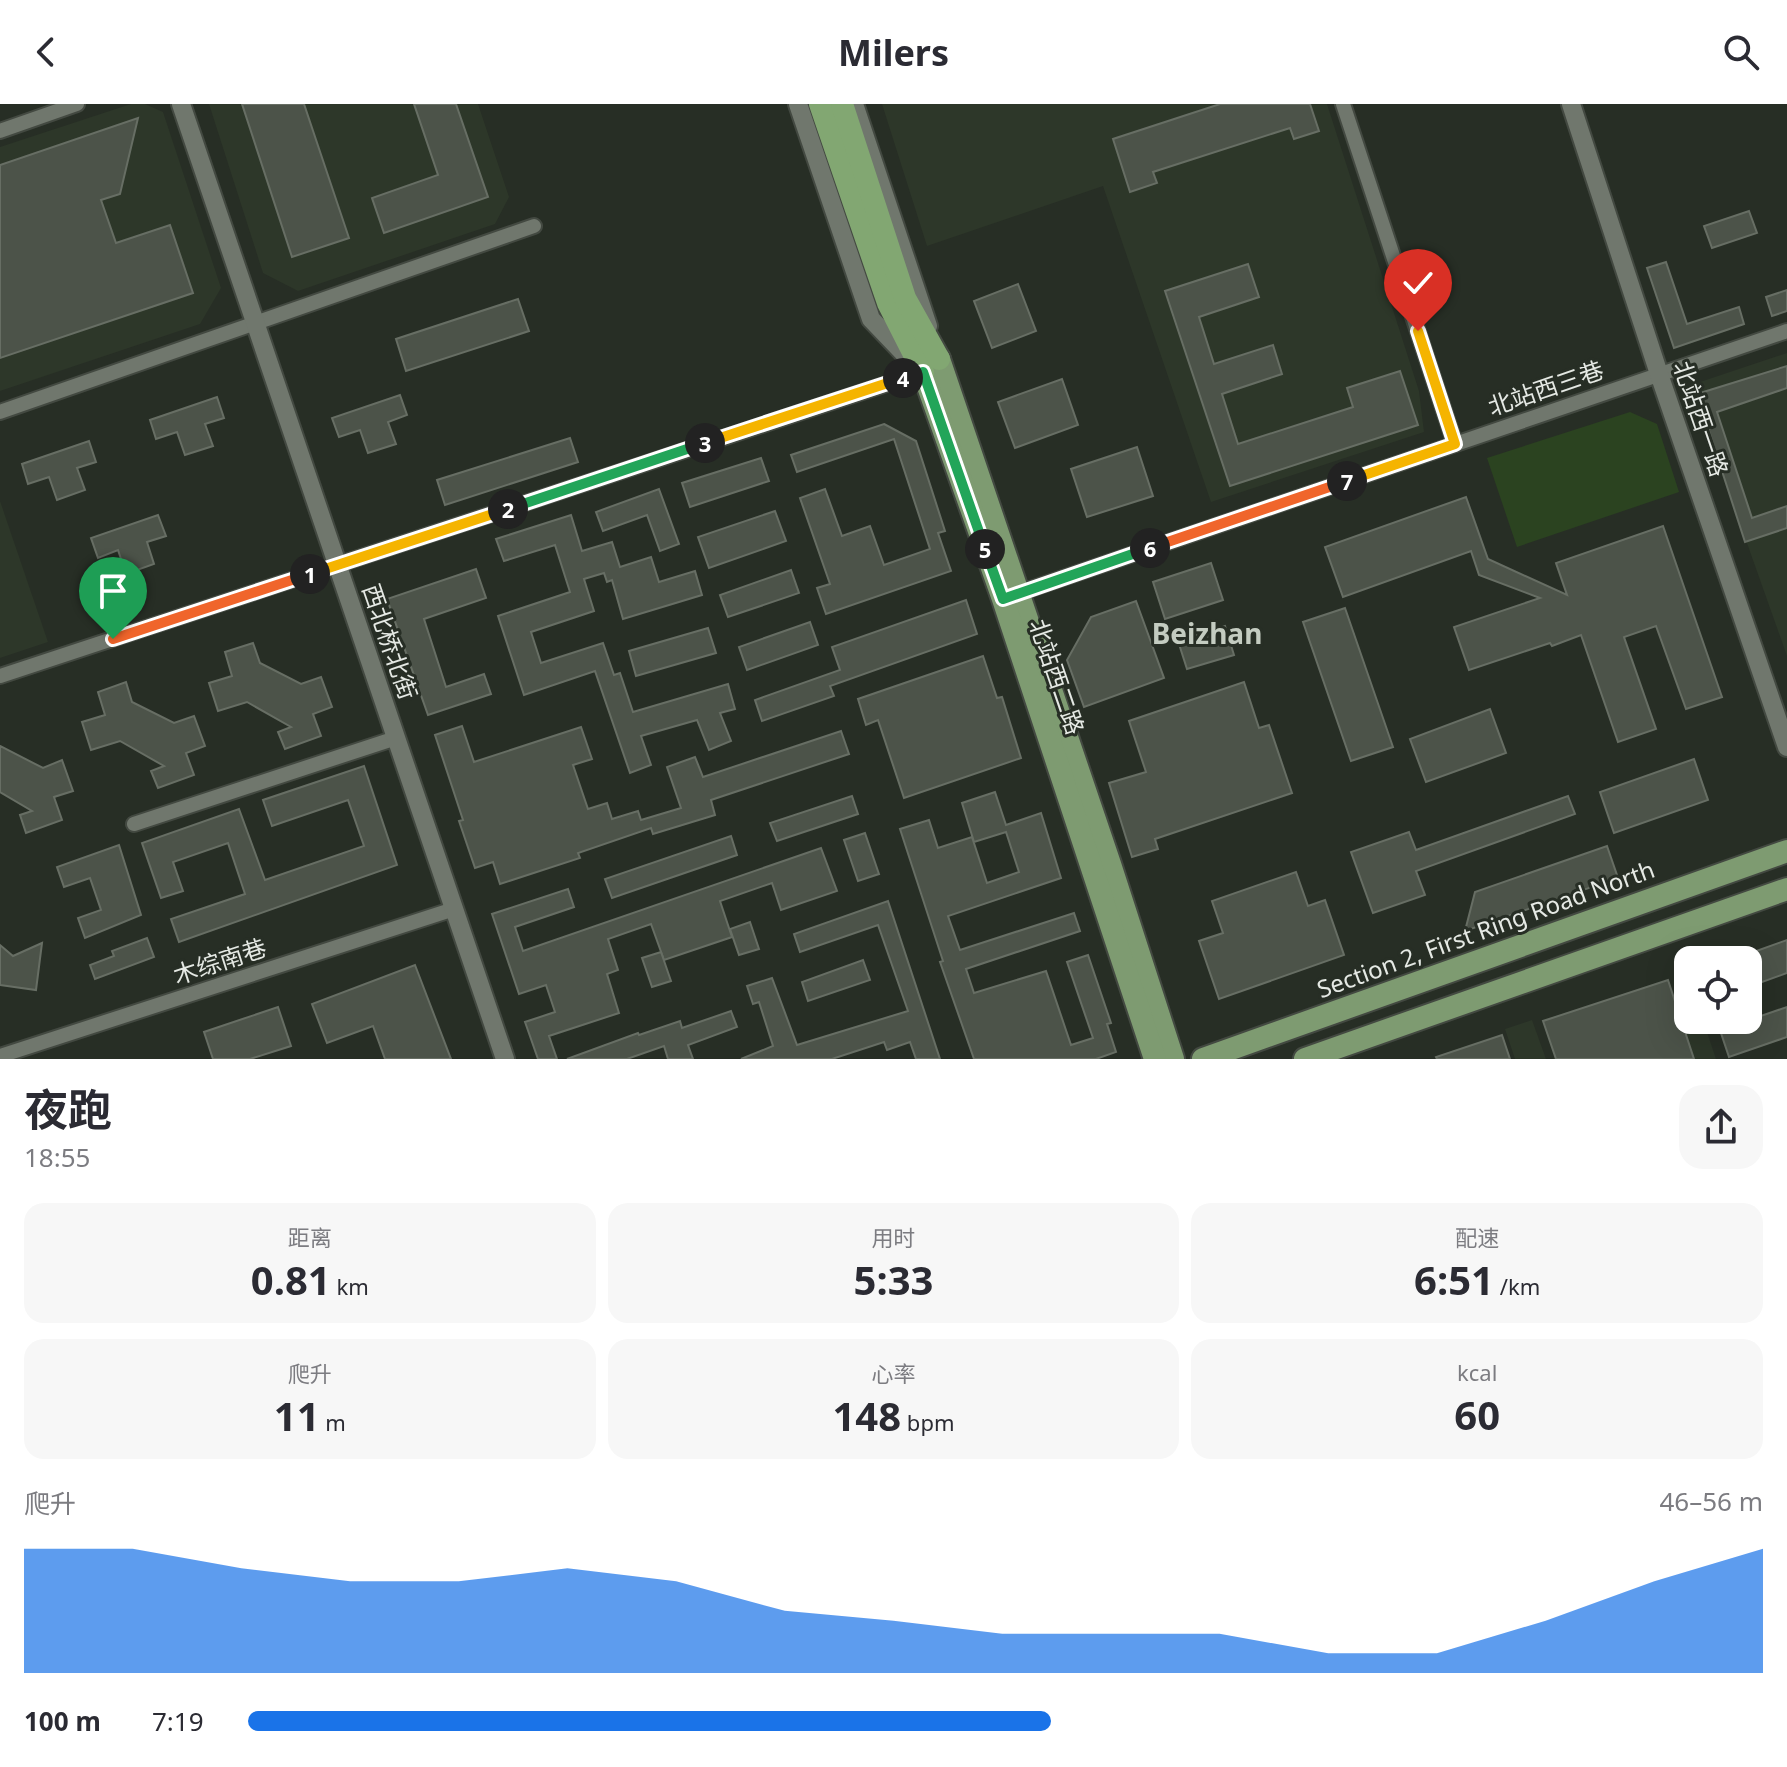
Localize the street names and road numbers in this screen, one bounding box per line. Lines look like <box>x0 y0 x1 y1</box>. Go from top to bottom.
street label: 北站西三巷 <box>1483 352 1608 423</box>
street label: 北站西一路 <box>1666 356 1737 481</box>
street label: 西北桥北街 <box>355 579 426 704</box>
street label: 北站西二路 <box>1022 614 1093 739</box>
street label: Section 2, First Ring Road North <box>1312 852 1659 1005</box>
street label: 木综南巷 <box>169 930 270 991</box>

